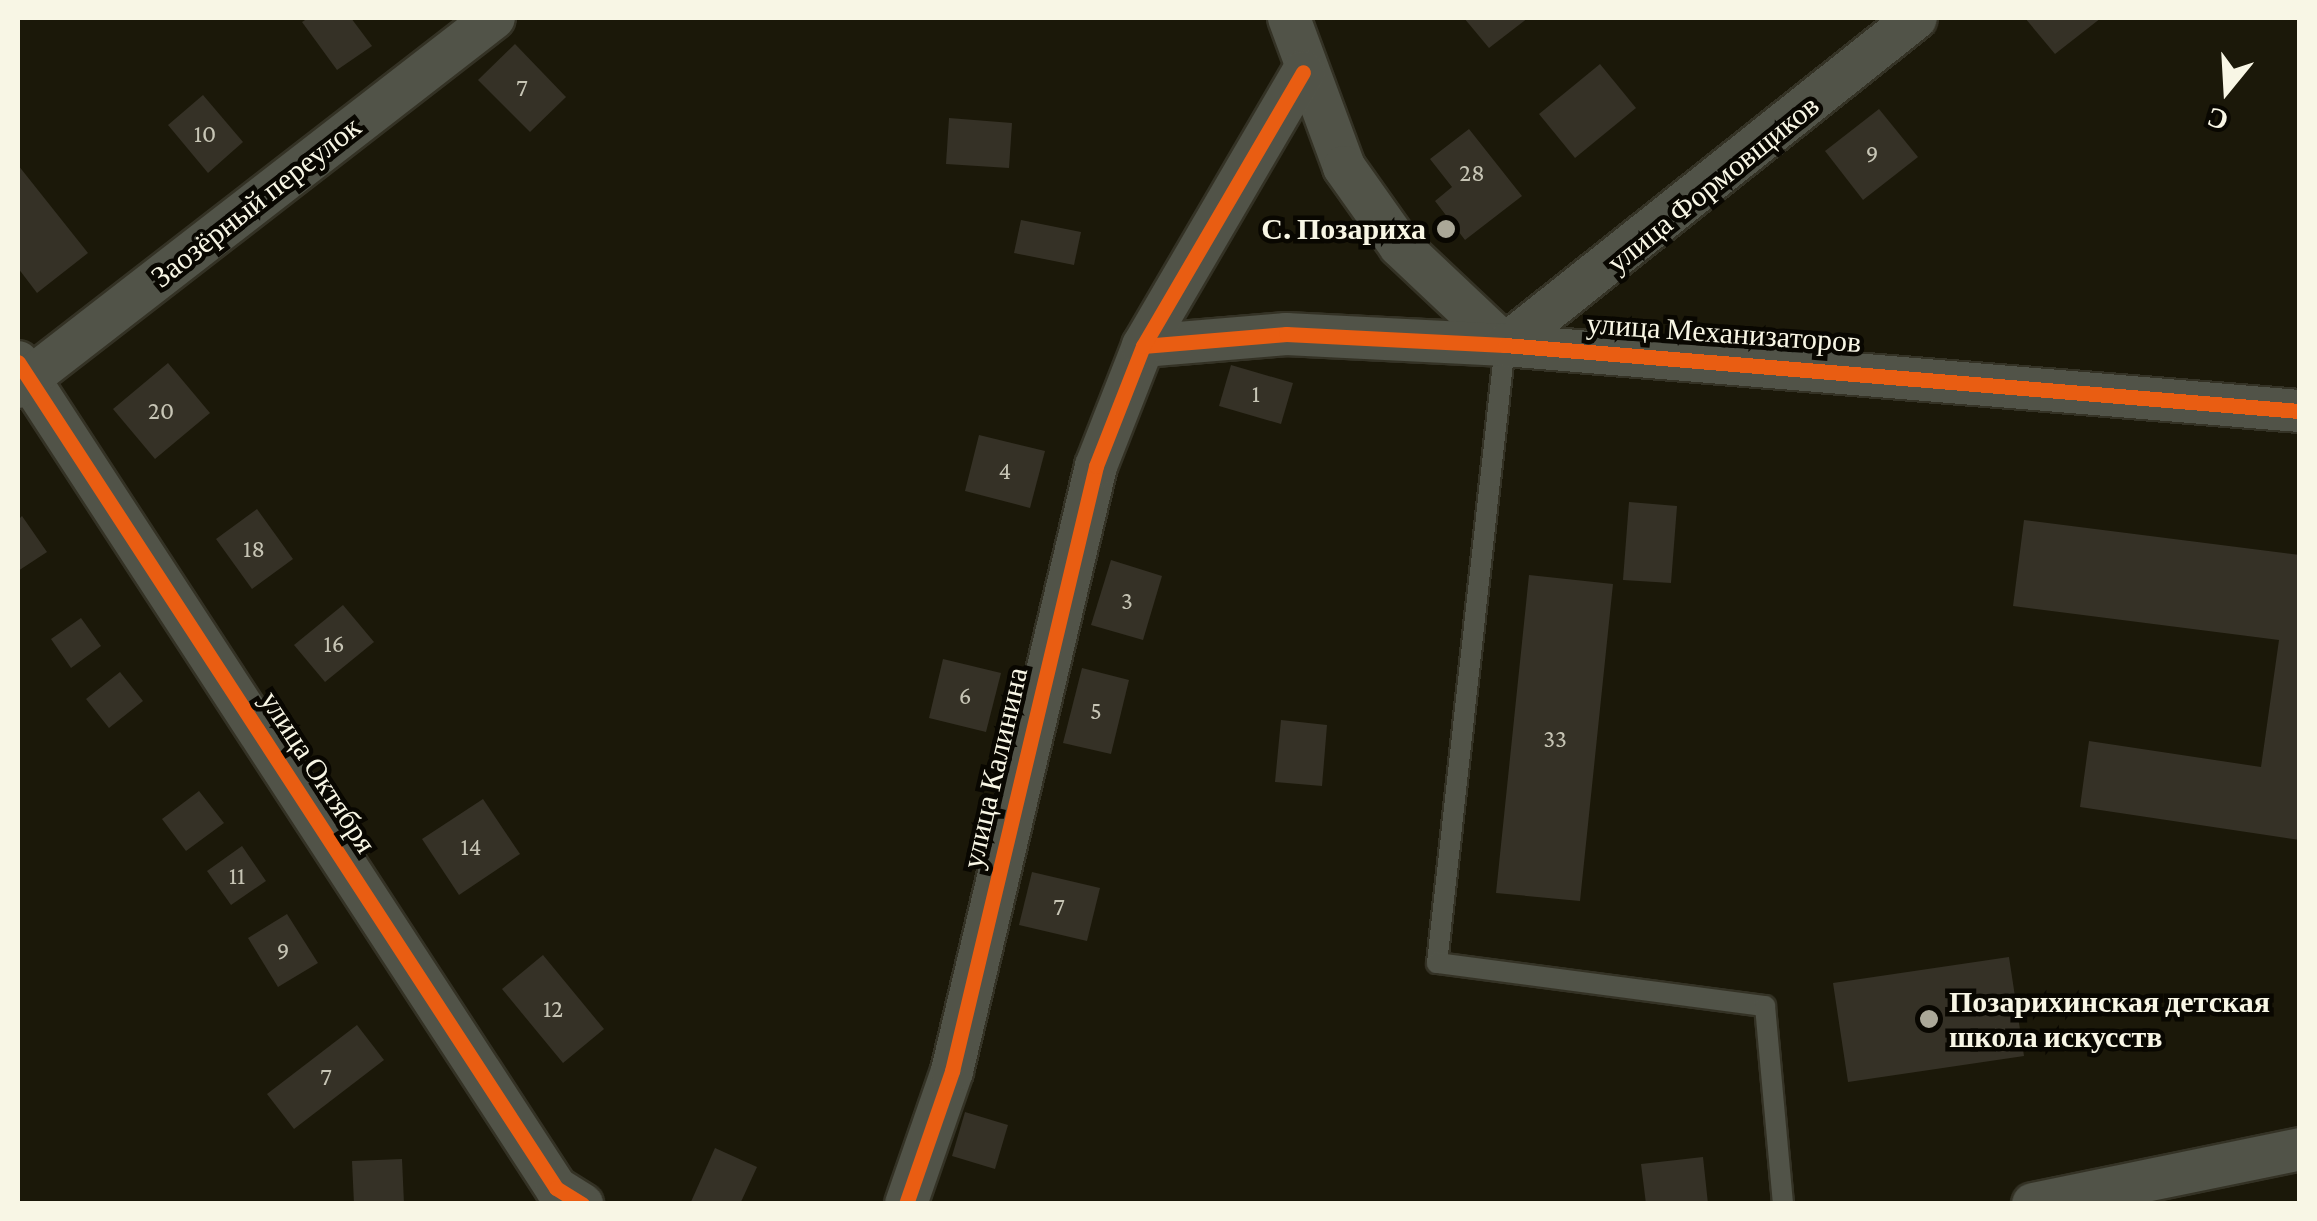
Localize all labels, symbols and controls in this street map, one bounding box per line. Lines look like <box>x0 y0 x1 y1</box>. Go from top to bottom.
north arrow <box>2177 40 2277 140</box>
house number: 7 <box>516 73 528 103</box>
street label: улица Формовщиков <box>1600 87 1826 281</box>
text: С <box>2203 101 2232 137</box>
street label: Заозёрный переулок <box>144 109 368 295</box>
house number: 10 <box>194 119 216 149</box>
house number: 9 <box>1866 139 1878 169</box>
house number: 28 <box>1459 158 1485 188</box>
place label: С. Позариха <box>1261 211 1426 247</box>
marker: С. Позариха <box>1435 218 1457 240</box>
street label: улица Механизаторов <box>1585 305 1863 361</box>
house number: 1 <box>1252 379 1260 409</box>
house number: 20 <box>148 396 174 426</box>
house number: 4 <box>999 456 1011 486</box>
house number: 18 <box>243 534 265 564</box>
house number: 3 <box>1121 586 1133 616</box>
house number: 16 <box>324 629 344 659</box>
street label: улица Калинина <box>954 664 1036 872</box>
house number: 6 <box>959 681 971 711</box>
street label: улица Октября <box>252 684 384 860</box>
house number: 5 <box>1090 696 1102 726</box>
house number: 33 <box>1543 724 1567 754</box>
house number: 14 <box>460 832 482 862</box>
house number: 11 <box>229 861 245 891</box>
house number: 7 <box>1053 892 1065 922</box>
house number: 9 <box>277 936 289 966</box>
place label: Позарихинская детская школа искусств <box>1949 984 2270 1054</box>
house number: 12 <box>543 994 563 1024</box>
marker: Позарихинская детская школа искусств <box>1918 1008 1940 1030</box>
house number: 7 <box>320 1062 332 1092</box>

